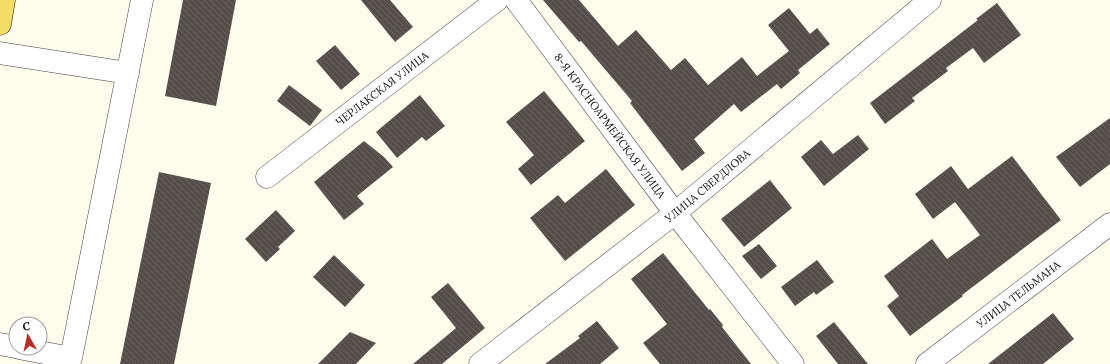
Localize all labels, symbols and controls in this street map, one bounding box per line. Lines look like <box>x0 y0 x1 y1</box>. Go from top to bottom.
street label: ЧЕРЛАКСКАЯ УЛИЦА <box>333 48 432 129</box>
street label: 8-Я КРАСНОАРМЕЙСКАЯ УЛИЦА <box>551 51 669 202</box>
street label: УЛИЦА СВЕРДЛОВА <box>661 146 754 226</box>
street label: УЛИЦА ТЕЛЬМАНА <box>973 257 1064 331</box>
north arrow <box>8 316 48 356</box>
text: С <box>22 319 32 334</box>

